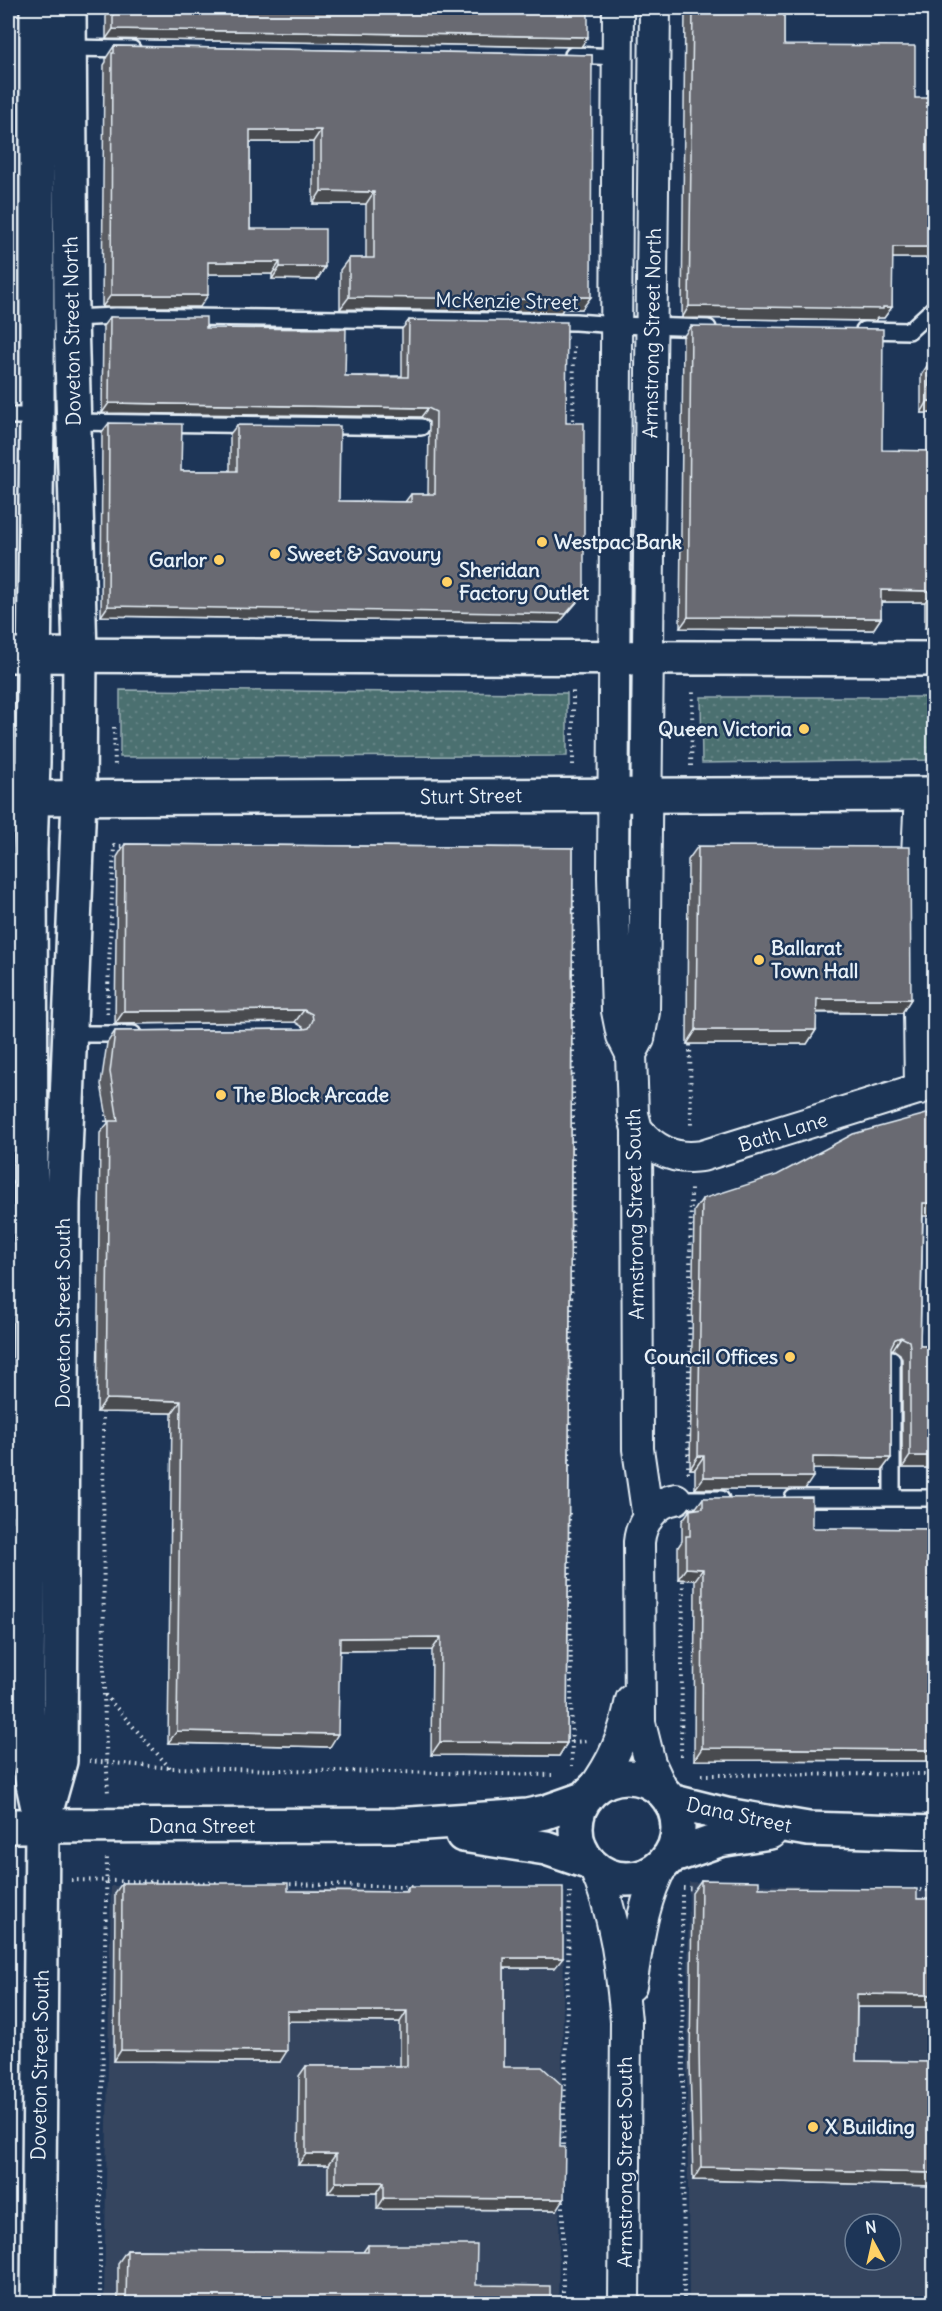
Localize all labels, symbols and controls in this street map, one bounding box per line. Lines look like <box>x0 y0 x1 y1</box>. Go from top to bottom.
street label: Armstrong Street North <box>637 228 666 438</box>
street label: Doveton Street North <box>57 236 86 426</box>
street label: McKenzie Street <box>435 287 579 314</box>
place label: Westpac Bank <box>554 529 682 554</box>
marker: Westpac Bank <box>535 535 549 549</box>
place label: Sweet & Savoury <box>287 541 441 566</box>
place label: Garlor <box>149 547 208 572</box>
marker: Sweet & Savoury <box>268 547 282 561</box>
marker: Garlor <box>212 553 226 567</box>
place label: Sheridan Factory Outlet <box>459 557 589 605</box>
marker: Sheridan Factory Outlet <box>440 575 454 589</box>
place label: Queen Victoria <box>658 716 793 741</box>
marker: Queen Victoria <box>797 722 811 736</box>
street label: Sturt Street <box>420 782 523 809</box>
place label: Ballarat Town Hall <box>771 935 858 983</box>
marker: Ballarat Town Hall <box>752 953 766 967</box>
place label: The Block Arcade <box>233 1082 389 1107</box>
marker: The Block Arcade <box>214 1088 228 1102</box>
street label: Bath Lane <box>735 1106 831 1157</box>
street label: Armstrong Street South <box>620 1108 649 1320</box>
street label: Doveton Street South <box>50 1218 75 1408</box>
place label: Council Offices <box>644 1344 778 1369</box>
marker: Council Offices <box>783 1350 797 1364</box>
street label: Dana Street <box>684 1791 794 1838</box>
street label: Dana Street <box>149 1813 256 1838</box>
street label: Doveton Street South <box>25 1969 54 2161</box>
street label: Armstrong Street South <box>612 2056 637 2268</box>
place label: X Building <box>825 2114 915 2139</box>
marker: X Building <box>806 2120 820 2134</box>
north arrow <box>843 2212 903 2272</box>
text: N <box>864 2216 878 2238</box>

